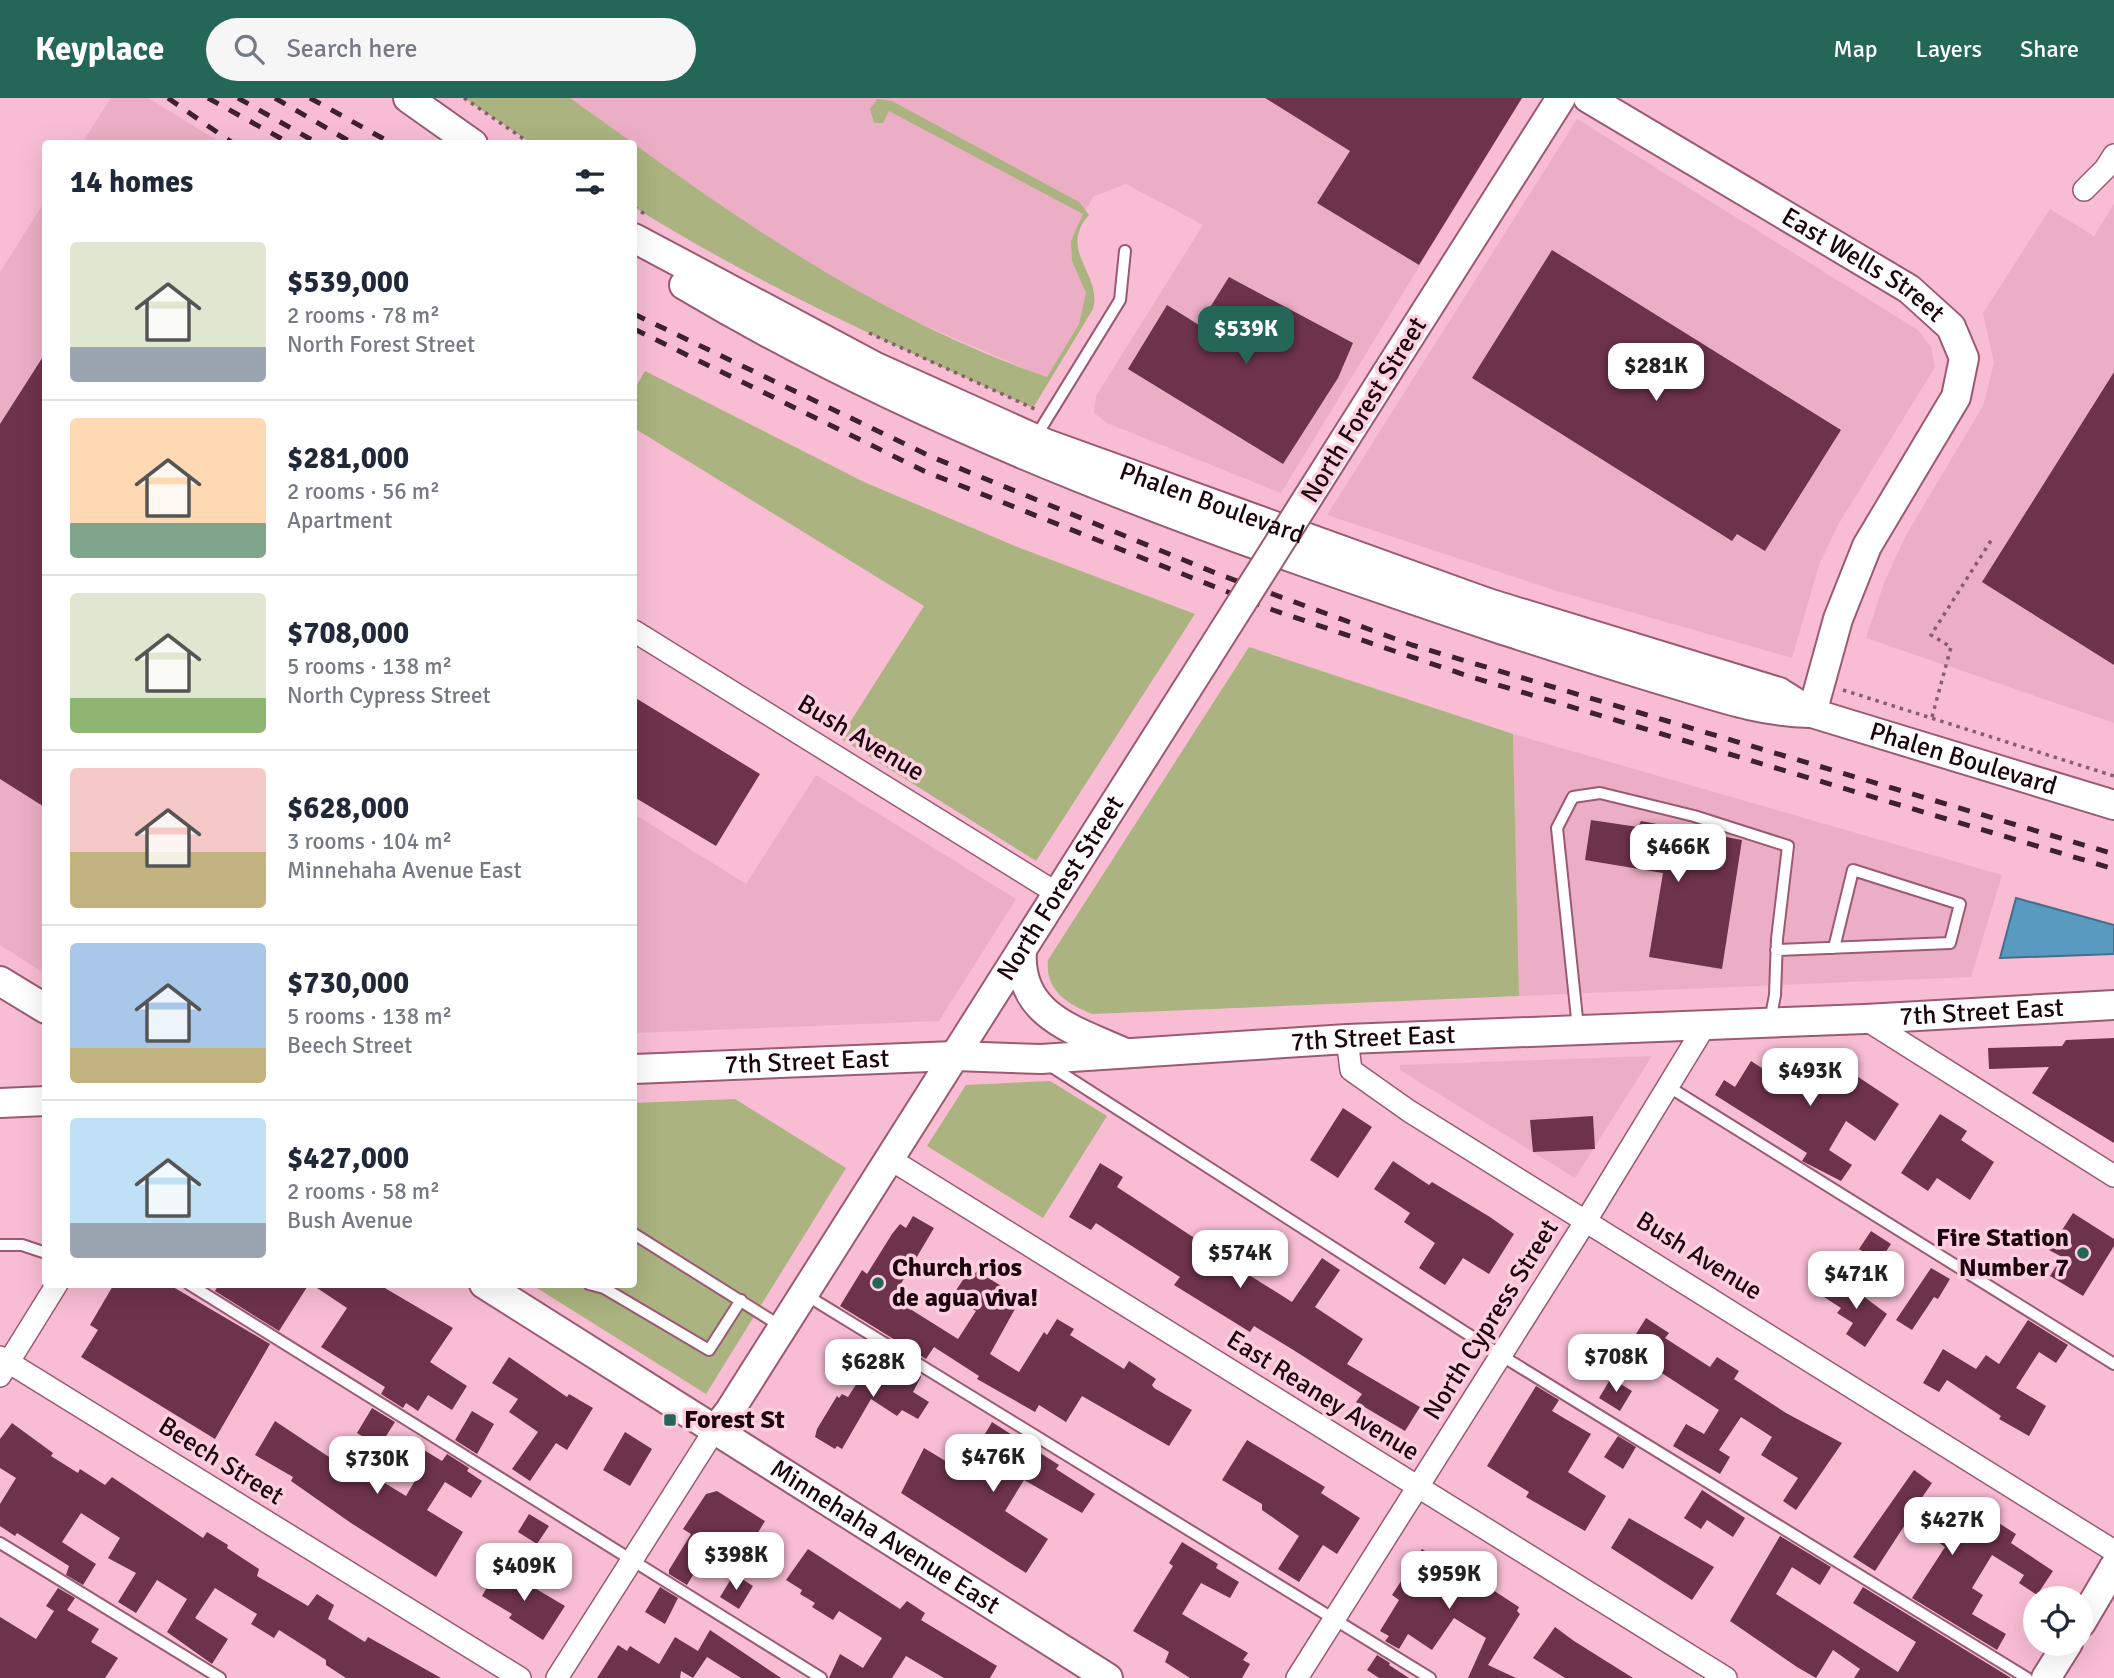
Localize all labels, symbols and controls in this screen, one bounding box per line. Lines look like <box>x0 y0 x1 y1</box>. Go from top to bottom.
search box <box>206 18 696 81</box>
text: Keyplace <box>35 29 164 70</box>
icon: search <box>230 30 268 68</box>
text: Search here <box>286 33 418 65</box>
text: Map <box>1833 34 1878 64</box>
text: Layers <box>1916 34 1982 64</box>
text: Share <box>2020 34 2079 64</box>
icon: filters <box>571 163 609 201</box>
text: 14 homes <box>70 164 193 201</box>
street label: East Wells Street <box>1776 201 1951 329</box>
text: $539,000 <box>287 264 409 301</box>
icon: home <box>126 270 210 354</box>
text: 2 rooms · 78 m² <box>287 301 440 330</box>
pin: $539K <box>1197 306 1295 366</box>
street label: North Forest Street <box>1294 311 1434 509</box>
text: $539K <box>1214 314 1278 343</box>
text: North Forest Street <box>287 330 475 359</box>
pin: $281K <box>1607 344 1705 403</box>
text: $281K <box>1624 351 1688 380</box>
text: $281,000 <box>287 440 409 477</box>
icon: home <box>126 446 210 530</box>
street label: Phalen Boulevard <box>1115 455 1309 551</box>
text: 2 rooms · 56 m² <box>287 477 440 506</box>
text: Apartment <box>287 506 392 535</box>
text: $708,000 <box>287 615 409 652</box>
icon: home <box>126 621 210 705</box>
text: 5 rooms · 138 m² <box>287 652 452 681</box>
text: North Cypress Street <box>287 681 491 710</box>
street label: Bush Avenue <box>792 688 930 788</box>
street label: Phalen Boulevard <box>1866 715 2061 803</box>
text: $628,000 <box>287 790 409 827</box>
street label: North Forest Street <box>990 790 1131 987</box>
icon: home <box>126 796 210 880</box>
pin: $466K <box>1629 824 1727 884</box>
text: 3 rooms · 104 m² <box>287 827 452 856</box>
text: $466K <box>1646 832 1710 861</box>
text: Minnehaha Avenue East <box>287 856 521 885</box>
text: $730,000 <box>287 965 409 1002</box>
icon: home <box>126 971 210 1055</box>
street label: 7th Street East <box>1898 992 2065 1033</box>
text: 5 rooms · 138 m² <box>287 1002 452 1031</box>
street label: 7th Street East <box>1290 1019 1456 1059</box>
text: Beech Street <box>287 1031 412 1060</box>
street label: 7th Street East <box>724 1043 890 1081</box>
pin: $493K <box>1761 1048 1859 1108</box>
text: $493K <box>1778 1056 1842 1085</box>
text: $427,000 <box>287 1140 409 1177</box>
icon: home <box>126 1146 210 1230</box>
text: 2 rooms · 58 m² <box>287 1177 440 1206</box>
street label: Bush Avenue <box>1630 1205 1768 1307</box>
text: Bush Avenue <box>287 1206 413 1235</box>
street label: North Cypress Street <box>1416 1214 1566 1426</box>
place label: Fire Station Number 7 <box>1936 1222 2069 1284</box>
pin: $574K <box>1191 1230 1289 1290</box>
text: $574K <box>1208 1238 1272 1267</box>
marker: Fire Station Number 7 <box>2075 1245 2091 1261</box>
place label: Church rios de agua viva! <box>892 1252 1038 1314</box>
pin: $471K <box>1807 1252 1905 1311</box>
text: $471K <box>1824 1259 1888 1288</box>
marker: Church rios de agua viva! <box>870 1275 886 1291</box>
street label: East Reaney Avenue <box>1221 1324 1425 1468</box>
pin: $708K <box>1567 1334 1665 1394</box>
pin: $628K <box>824 1340 922 1399</box>
text: $708K <box>1584 1342 1648 1371</box>
text: $628K <box>841 1347 905 1376</box>
place label: Forest St <box>684 1404 785 1436</box>
street label: Beech Street <box>152 1410 290 1512</box>
marker: Forest St <box>662 1412 678 1428</box>
pin: $476K <box>944 1434 1042 1494</box>
pin: $730K <box>328 1436 426 1496</box>
text: $476K <box>961 1442 1025 1471</box>
text: $730K <box>345 1444 409 1473</box>
street label: Minnehaha Avenue East <box>764 1453 1005 1621</box>
pin: $427K <box>1903 1498 2001 1557</box>
text: $427K <box>1920 1505 1984 1534</box>
pin: $398K <box>687 1532 785 1592</box>
text: $398K <box>704 1540 768 1569</box>
pin: $409K <box>475 1544 573 1603</box>
text: $409K <box>492 1551 556 1580</box>
pin: $959K <box>1400 1552 1498 1611</box>
text: $959K <box>1417 1559 1481 1588</box>
map controls <box>2023 1586 2093 1656</box>
button: locate <box>2023 1586 2093 1656</box>

